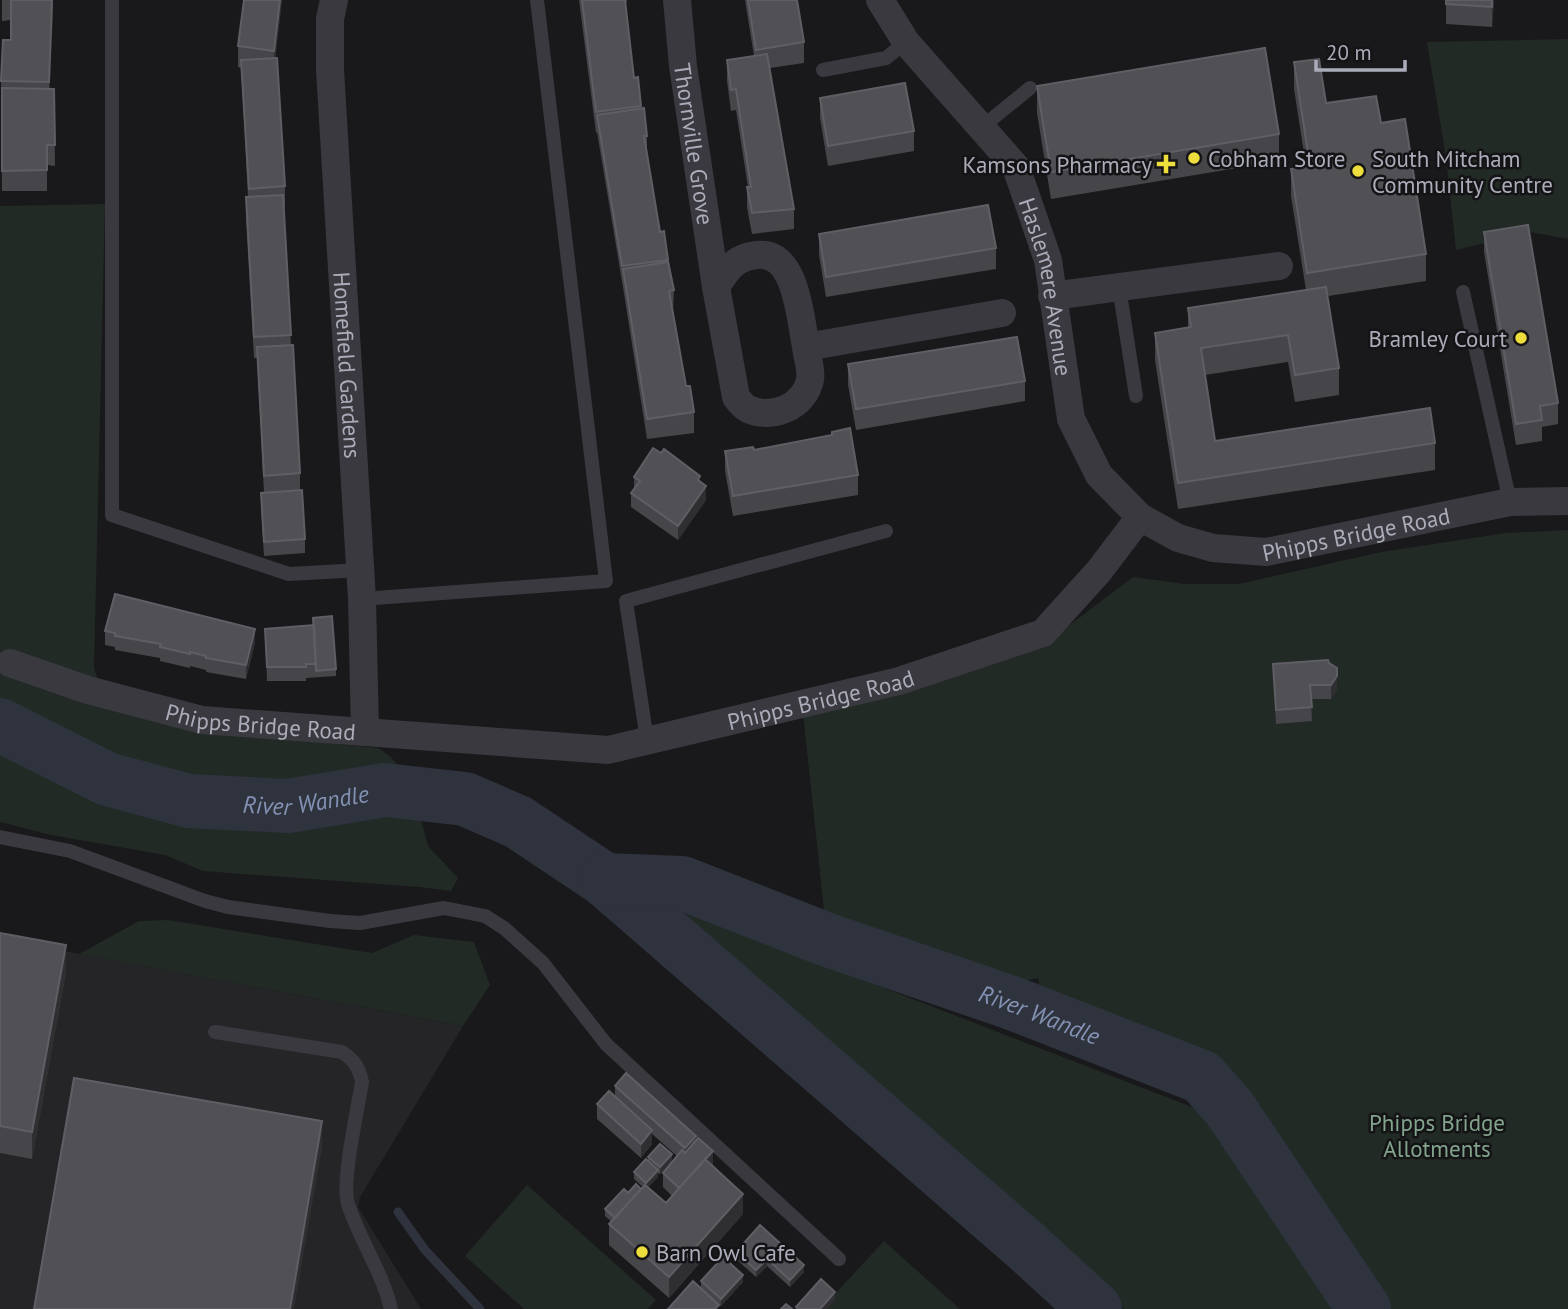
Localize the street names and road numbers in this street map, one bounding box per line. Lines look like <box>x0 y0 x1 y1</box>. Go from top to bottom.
street label: Thornville Grove <box>668 61 721 227</box>
street label: Haslemere Avenue <box>1013 194 1079 378</box>
street label: Homefield Gardens <box>328 271 368 459</box>
street label: Phipps Bridge Road <box>1259 500 1452 567</box>
street label: Phipps Bridge Road <box>724 663 918 736</box>
street label: Phipps Bridge Road <box>163 697 357 746</box>

